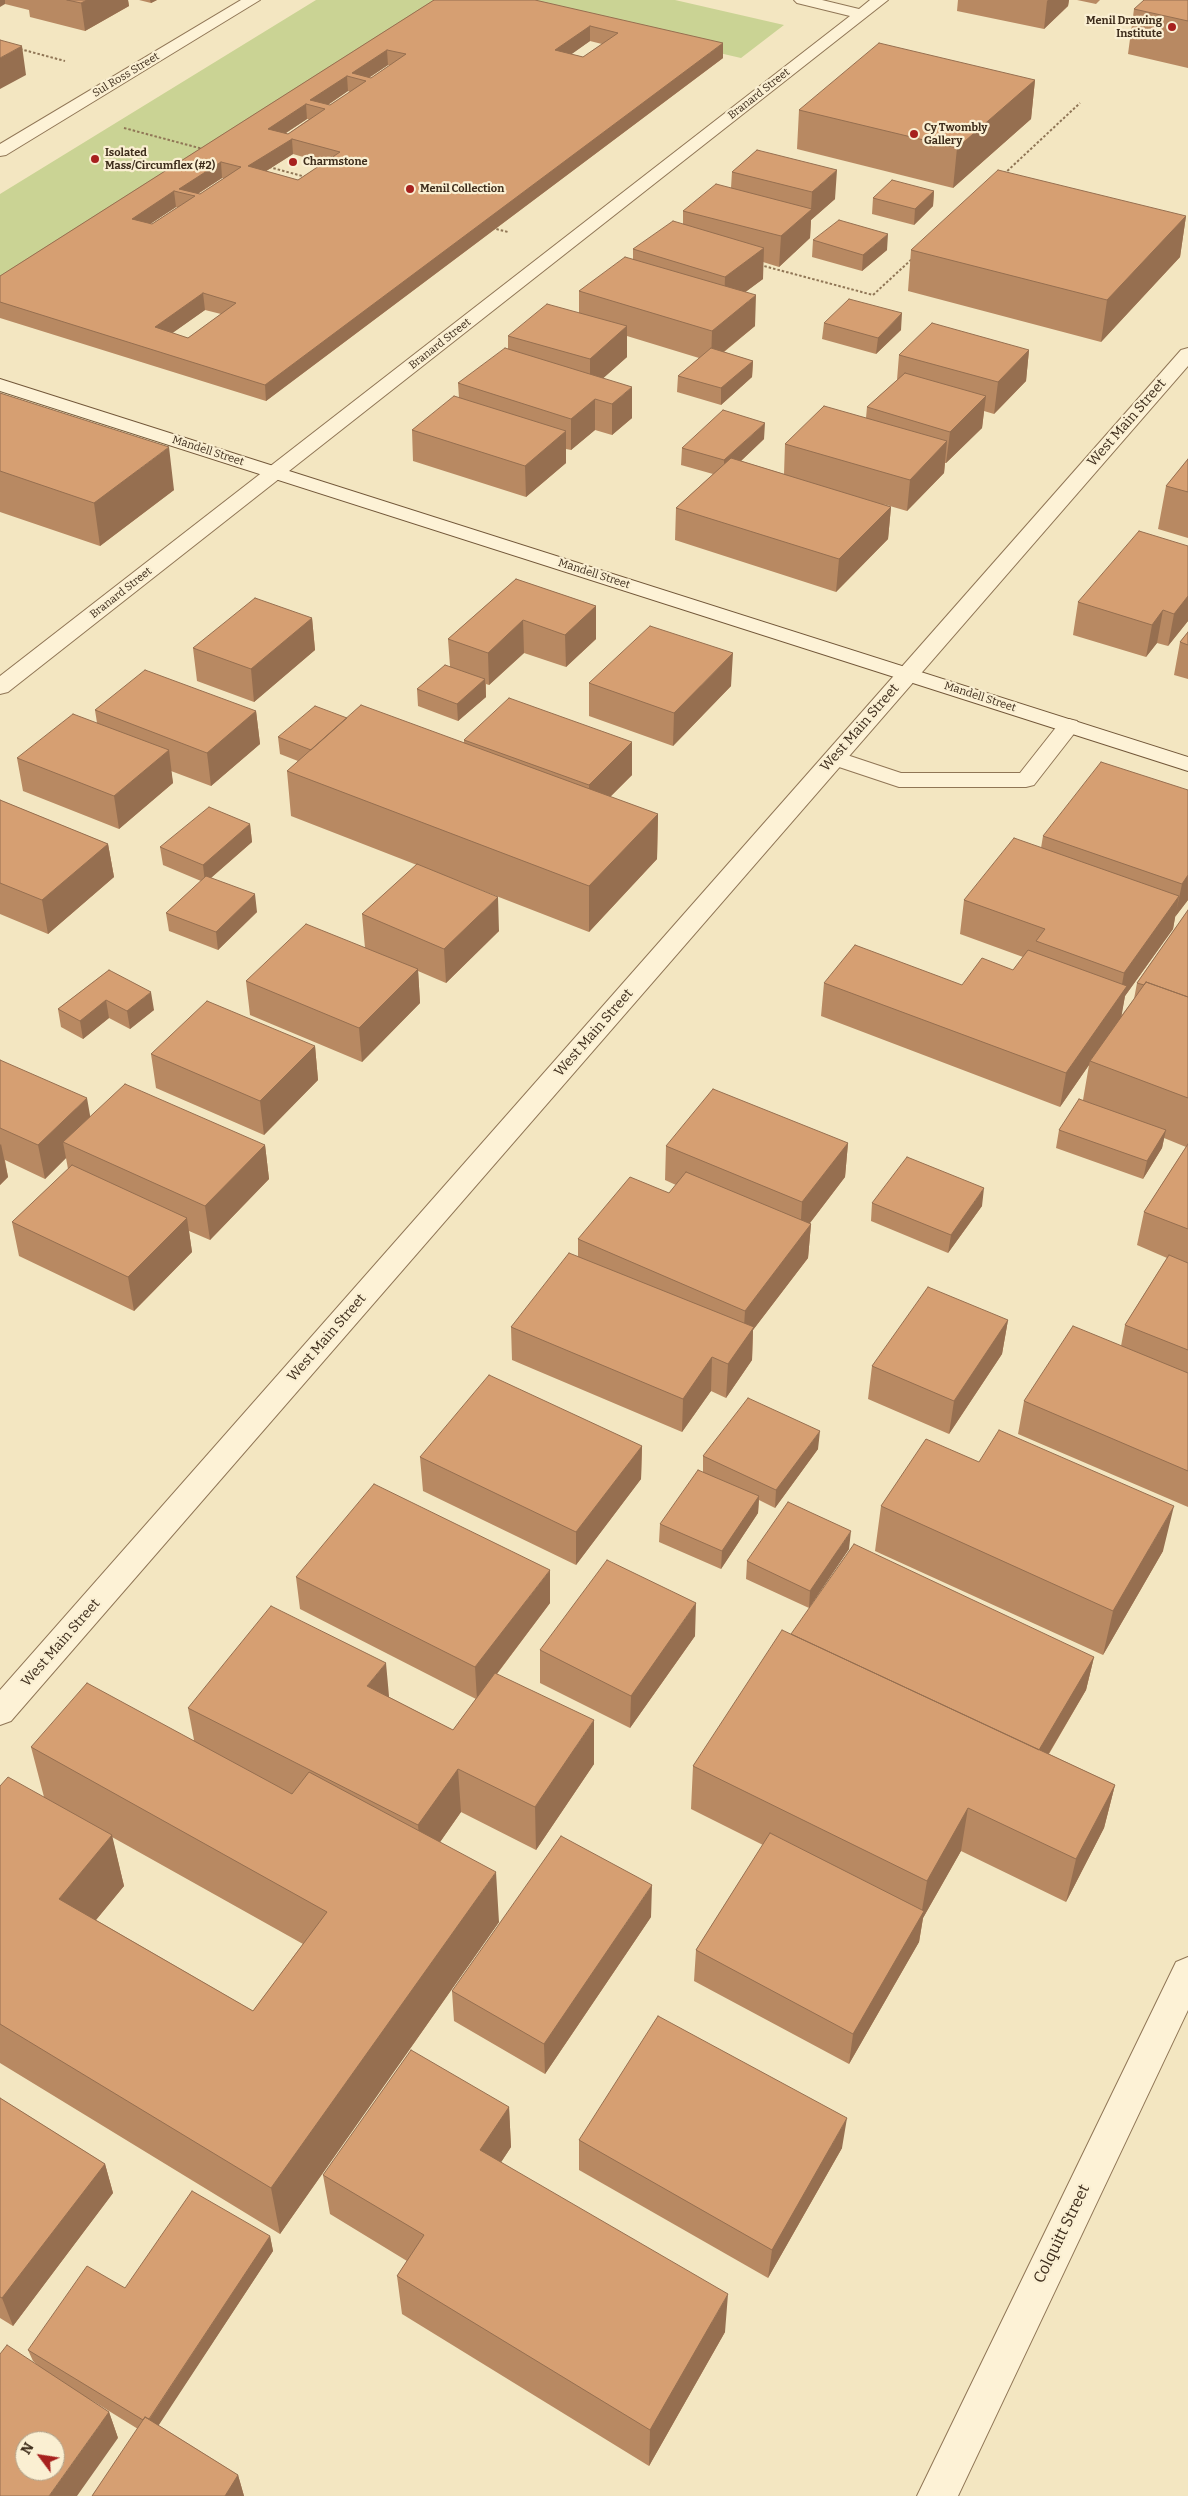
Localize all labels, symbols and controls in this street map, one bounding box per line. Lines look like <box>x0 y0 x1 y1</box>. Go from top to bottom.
place label: Menil Drawing Institute <box>1086 14 1162 40</box>
marker: Menil Drawing Institute <box>1166 21 1178 33</box>
street label: Sul Ross Street <box>90 50 162 100</box>
street label: Branard Street <box>725 66 793 122</box>
place label: Cy Twombly Gallery <box>924 121 987 147</box>
marker: Cy Twombly Gallery <box>908 128 920 140</box>
place label: Isolated Mass/Circumflex (#2) <box>105 146 215 172</box>
marker: Isolated Mass/Circumflex (#2) <box>89 153 101 165</box>
place label: Charmstone <box>303 155 368 169</box>
marker: Charmstone <box>287 156 299 168</box>
place label: Menil Collection <box>420 182 504 196</box>
marker: Menil Collection <box>404 183 416 195</box>
street label: Branard Street <box>406 316 474 372</box>
street label: West Main Street <box>1084 376 1170 470</box>
street label: Mandell Street <box>170 433 246 469</box>
street label: Mandell Street <box>556 556 632 592</box>
street label: Branard Street <box>87 565 155 621</box>
street label: Mandell Street <box>942 679 1018 715</box>
street label: West Main Street <box>817 681 903 775</box>
street label: West Main Street <box>551 986 637 1080</box>
street label: West Main Street <box>284 1291 370 1385</box>
street label: West Main Street <box>18 1596 104 1690</box>
street label: Colquitt Street <box>1030 2181 1094 2287</box>
north arrow <box>15 2431 65 2481</box>
text: N <box>18 2440 38 2458</box>

